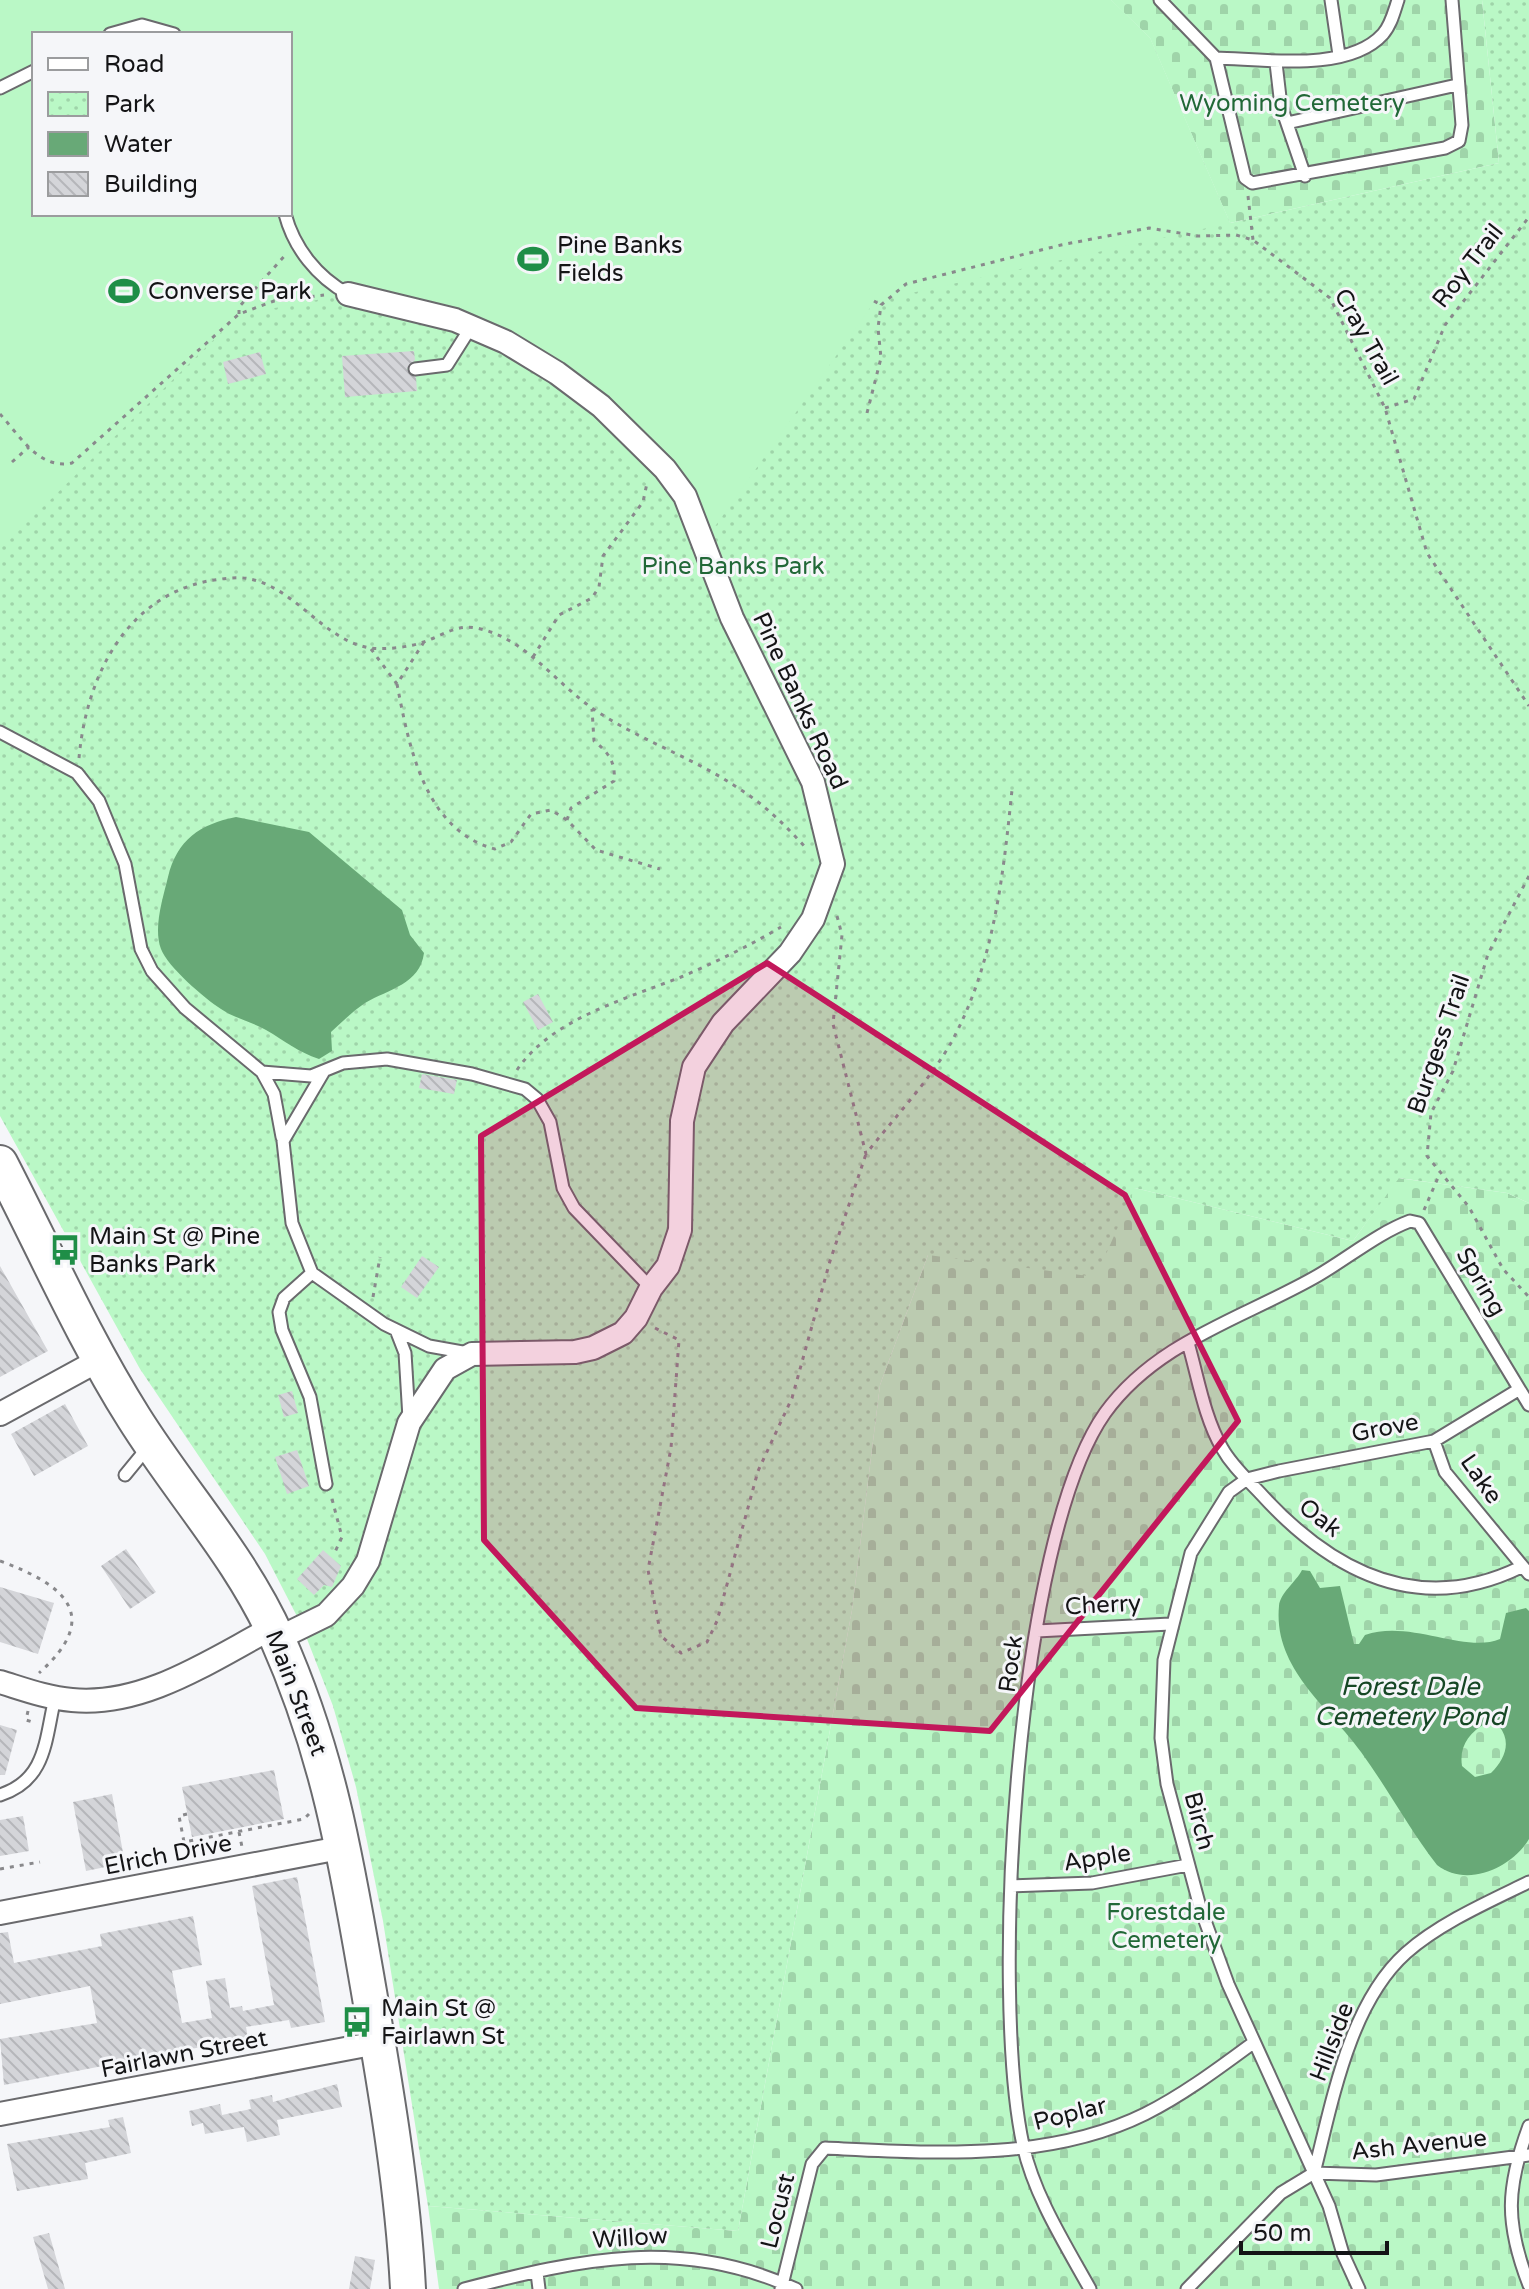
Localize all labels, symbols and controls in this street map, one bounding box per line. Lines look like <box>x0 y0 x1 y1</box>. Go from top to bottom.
legend <box>32 32 292 216</box>
text: Road <box>104 50 164 79</box>
park label: Wyoming Cemetery <box>1179 89 1405 118</box>
text: Park <box>104 90 155 119</box>
text: Water <box>104 130 173 159</box>
text: Building <box>104 170 198 199</box>
street label: Roy Trail <box>1426 218 1510 314</box>
place label: Pine Banks Fields <box>557 231 683 288</box>
sports icon: Pine Banks Fields <box>516 242 550 276</box>
sports icon: Converse Park <box>107 274 141 308</box>
place label: Converse Park <box>148 277 311 306</box>
street label: Cray Trail <box>1328 284 1404 390</box>
park label: Pine Banks Park <box>641 552 825 581</box>
street label: Pine Banks Road <box>746 608 854 794</box>
street label: Burgess Trail <box>1402 970 1476 1118</box>
place label: Main St @ Pine Banks Park <box>89 1222 260 1279</box>
bus stop icon: Main St @ Pine Banks Park <box>48 1233 82 1267</box>
street label: Spring <box>1450 1242 1512 1322</box>
street label: Grove <box>1349 1407 1421 1449</box>
street label: Lake <box>1454 1449 1508 1509</box>
street label: Oak <box>1293 1492 1347 1544</box>
street label: Cherry <box>1064 1589 1142 1621</box>
street label: Main Street <box>259 1626 333 1760</box>
street label: Rock <box>993 1633 1029 1695</box>
water label: Forest Dale Cemetery Pond <box>1314 1671 1508 1732</box>
street label: Birch <box>1177 1789 1221 1853</box>
street label: Elrich Drive <box>102 1828 234 1882</box>
street label: Apple <box>1061 1838 1133 1878</box>
park label: Forestdale Cemetery <box>1106 1898 1226 1955</box>
place label: Main St @ Fairlawn St <box>381 1994 505 2051</box>
street label: Hillside <box>1304 1999 1360 2085</box>
bus stop icon: Main St @ Fairlawn St <box>340 2005 374 2039</box>
street label: Fairlawn Street <box>98 2024 270 2084</box>
street label: Poplar <box>1031 2091 1110 2137</box>
street label: Ash Avenue <box>1350 2123 1488 2167</box>
street label: Locust <box>755 2170 801 2252</box>
scale bar <box>1241 2205 1387 2255</box>
text: 50 m <box>1253 2219 1311 2248</box>
street label: Willow <box>591 2221 669 2255</box>

